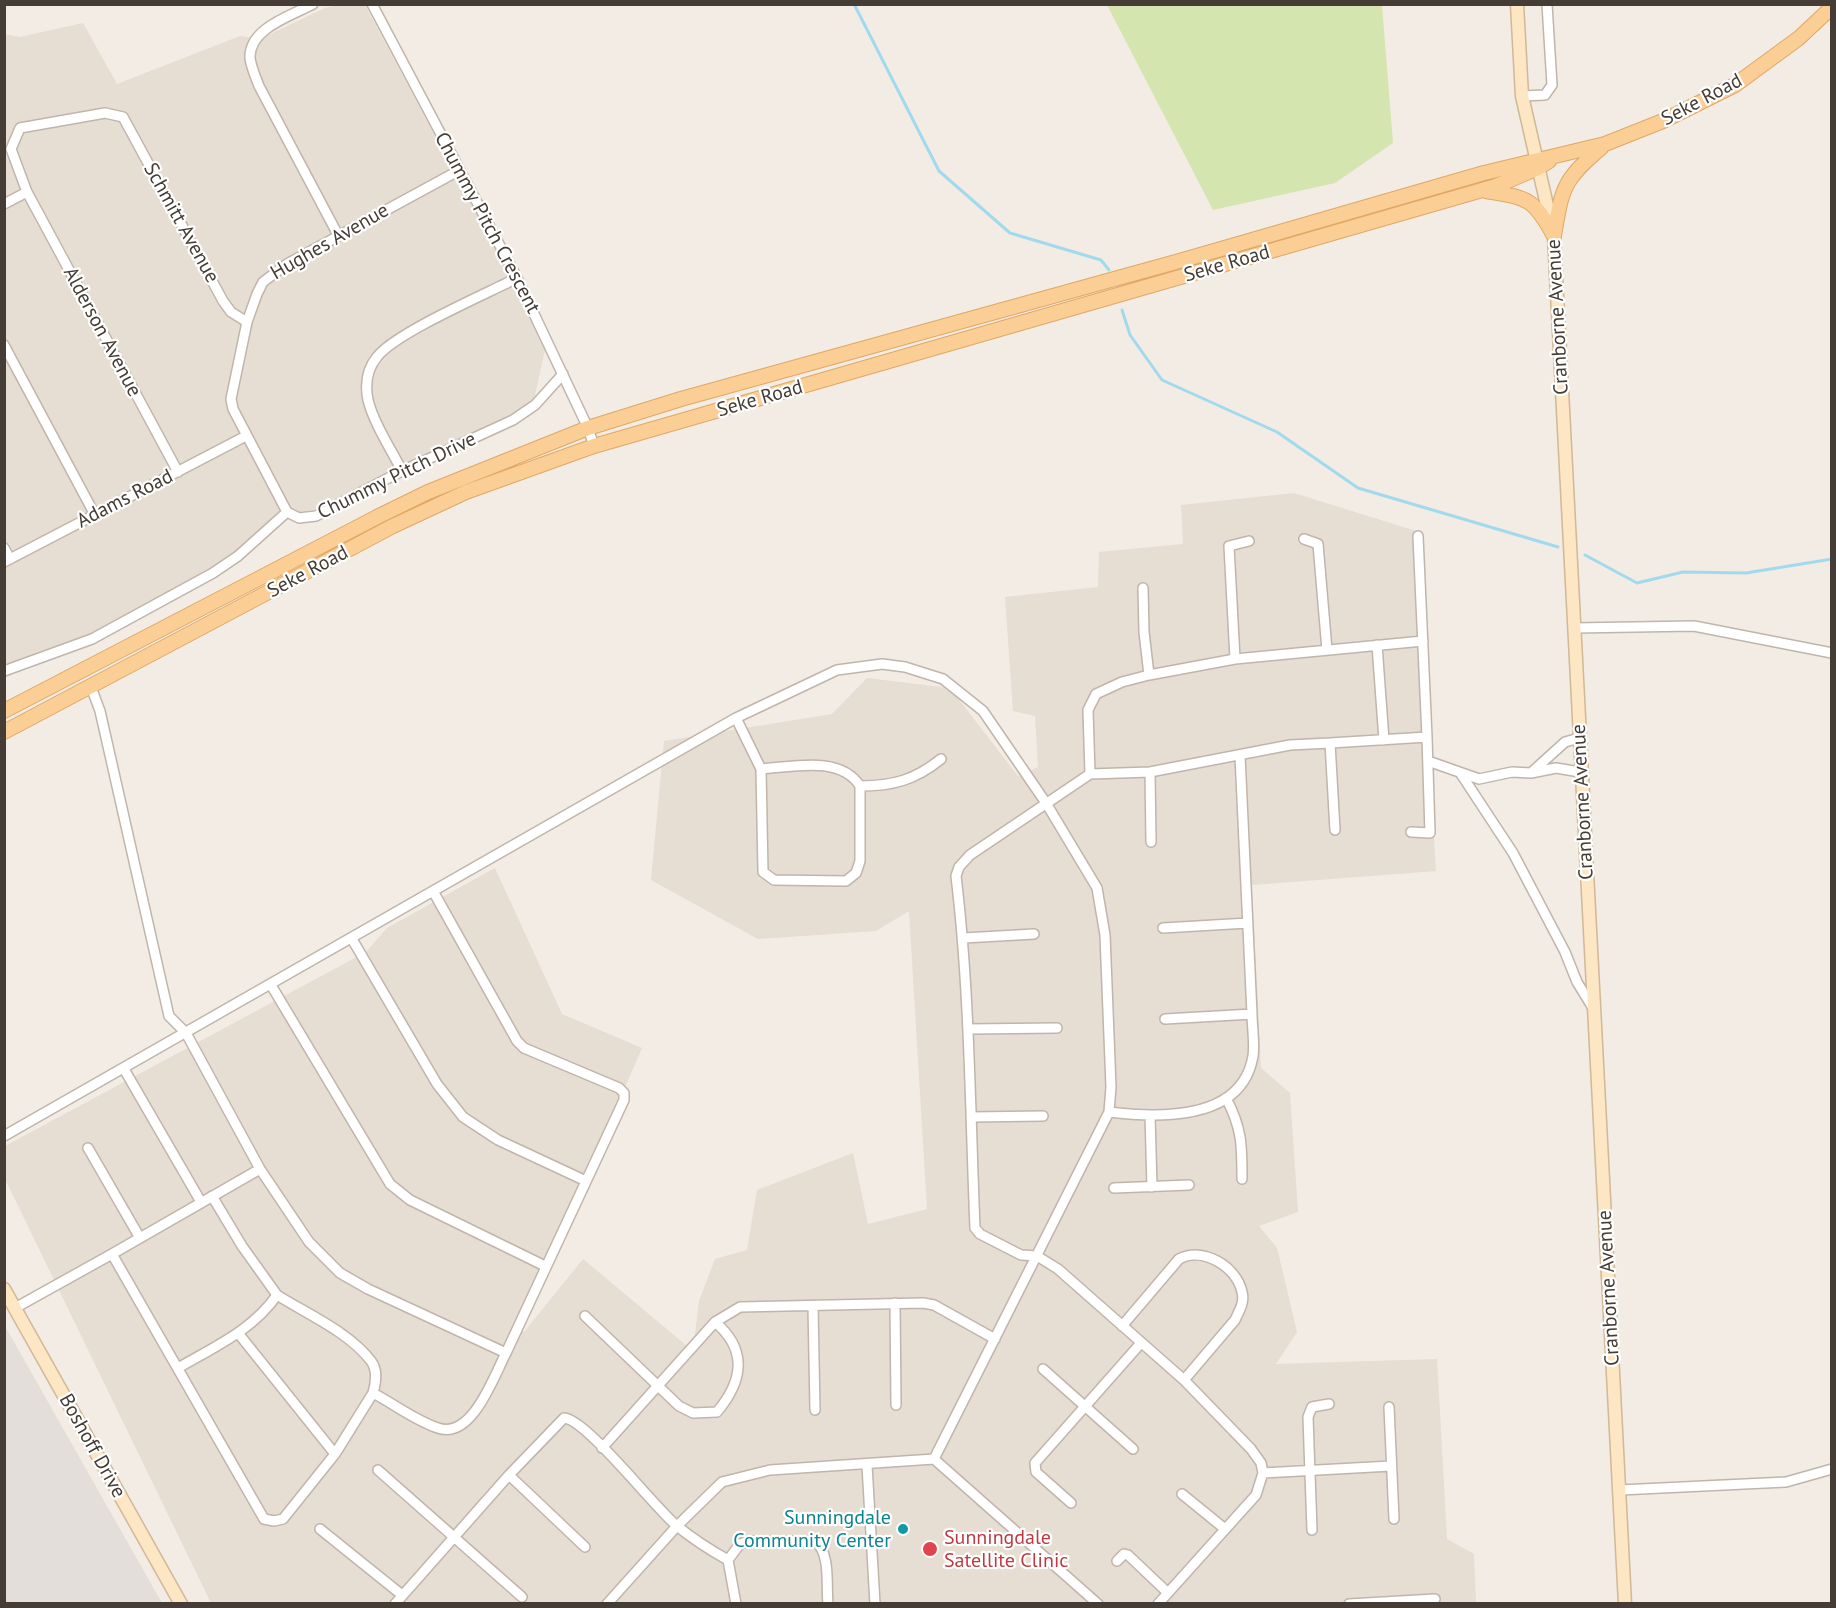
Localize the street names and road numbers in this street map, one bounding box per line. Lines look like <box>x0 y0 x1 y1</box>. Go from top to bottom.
street label: Seke Road <box>1658 69 1746 131</box>
street label: Chummy Pitch Crescent <box>429 128 545 318</box>
street label: Schmitt Avenue <box>138 159 224 287</box>
street label: Hughes Avenue <box>267 199 393 285</box>
street label: Cranborne Avenue <box>1542 238 1574 396</box>
street label: Seke Road <box>1181 240 1273 288</box>
street label: Alderson Avenue <box>58 263 146 401</box>
street label: Seke Road <box>714 375 806 423</box>
street label: Chummy Pitch Drive <box>314 427 480 525</box>
street label: Adams Road <box>73 465 177 533</box>
street label: Seke Road <box>264 541 352 603</box>
street label: Cranborne Avenue <box>1567 723 1599 881</box>
street label: Cranborne Avenue <box>1593 1209 1625 1367</box>
street label: Boshoff Drive <box>54 1390 130 1502</box>

